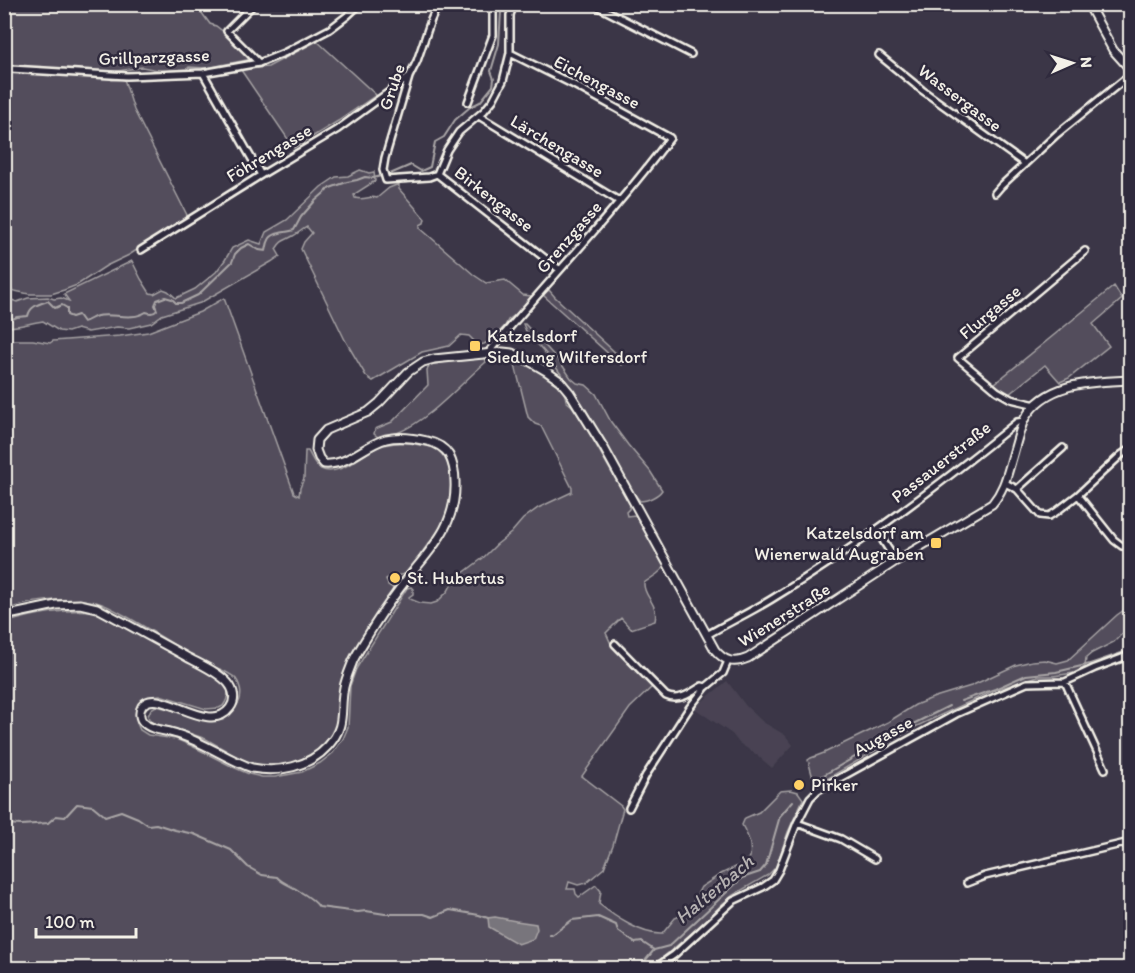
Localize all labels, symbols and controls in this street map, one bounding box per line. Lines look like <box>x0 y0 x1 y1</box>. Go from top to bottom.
north arrow <box>1042 33 1102 93</box>
street label: Grillparzgasse <box>98 44 210 70</box>
street label: Eichengasse <box>550 50 644 114</box>
text: N <box>1077 56 1096 68</box>
street label: Wassergasse <box>914 59 1006 137</box>
street label: Grube <box>374 61 410 113</box>
street label: Lärchengasse <box>506 110 608 182</box>
street label: Föhrengasse <box>222 119 316 187</box>
street label: Birkengasse <box>450 161 538 237</box>
street label: Grenzgasse <box>532 196 606 278</box>
street label: Flurgasse <box>955 280 1025 344</box>
place label: Katzelsdorf Siedlung Wilfersdorf <box>487 325 648 368</box>
marker: Katzelsdorf Siedlung Wilfersdorf <box>468 339 482 353</box>
street label: Passauerstraße <box>887 416 995 508</box>
place label: Katzelsdorf am Wienerwald Augraben <box>754 522 925 565</box>
marker: Katzelsdorf am Wienerwald Augraben <box>929 536 943 550</box>
place label: St. Hubertus <box>407 567 505 589</box>
marker: St. Hubertus <box>388 571 402 585</box>
street label: Wienerstraße <box>734 578 834 652</box>
street label: Augasse <box>850 711 916 761</box>
place label: Pirker <box>811 774 859 796</box>
marker: Pirker <box>792 778 806 792</box>
water label: Halterbach <box>670 849 759 929</box>
scale bar <box>36 901 136 939</box>
text: 100 m <box>45 911 95 933</box>

